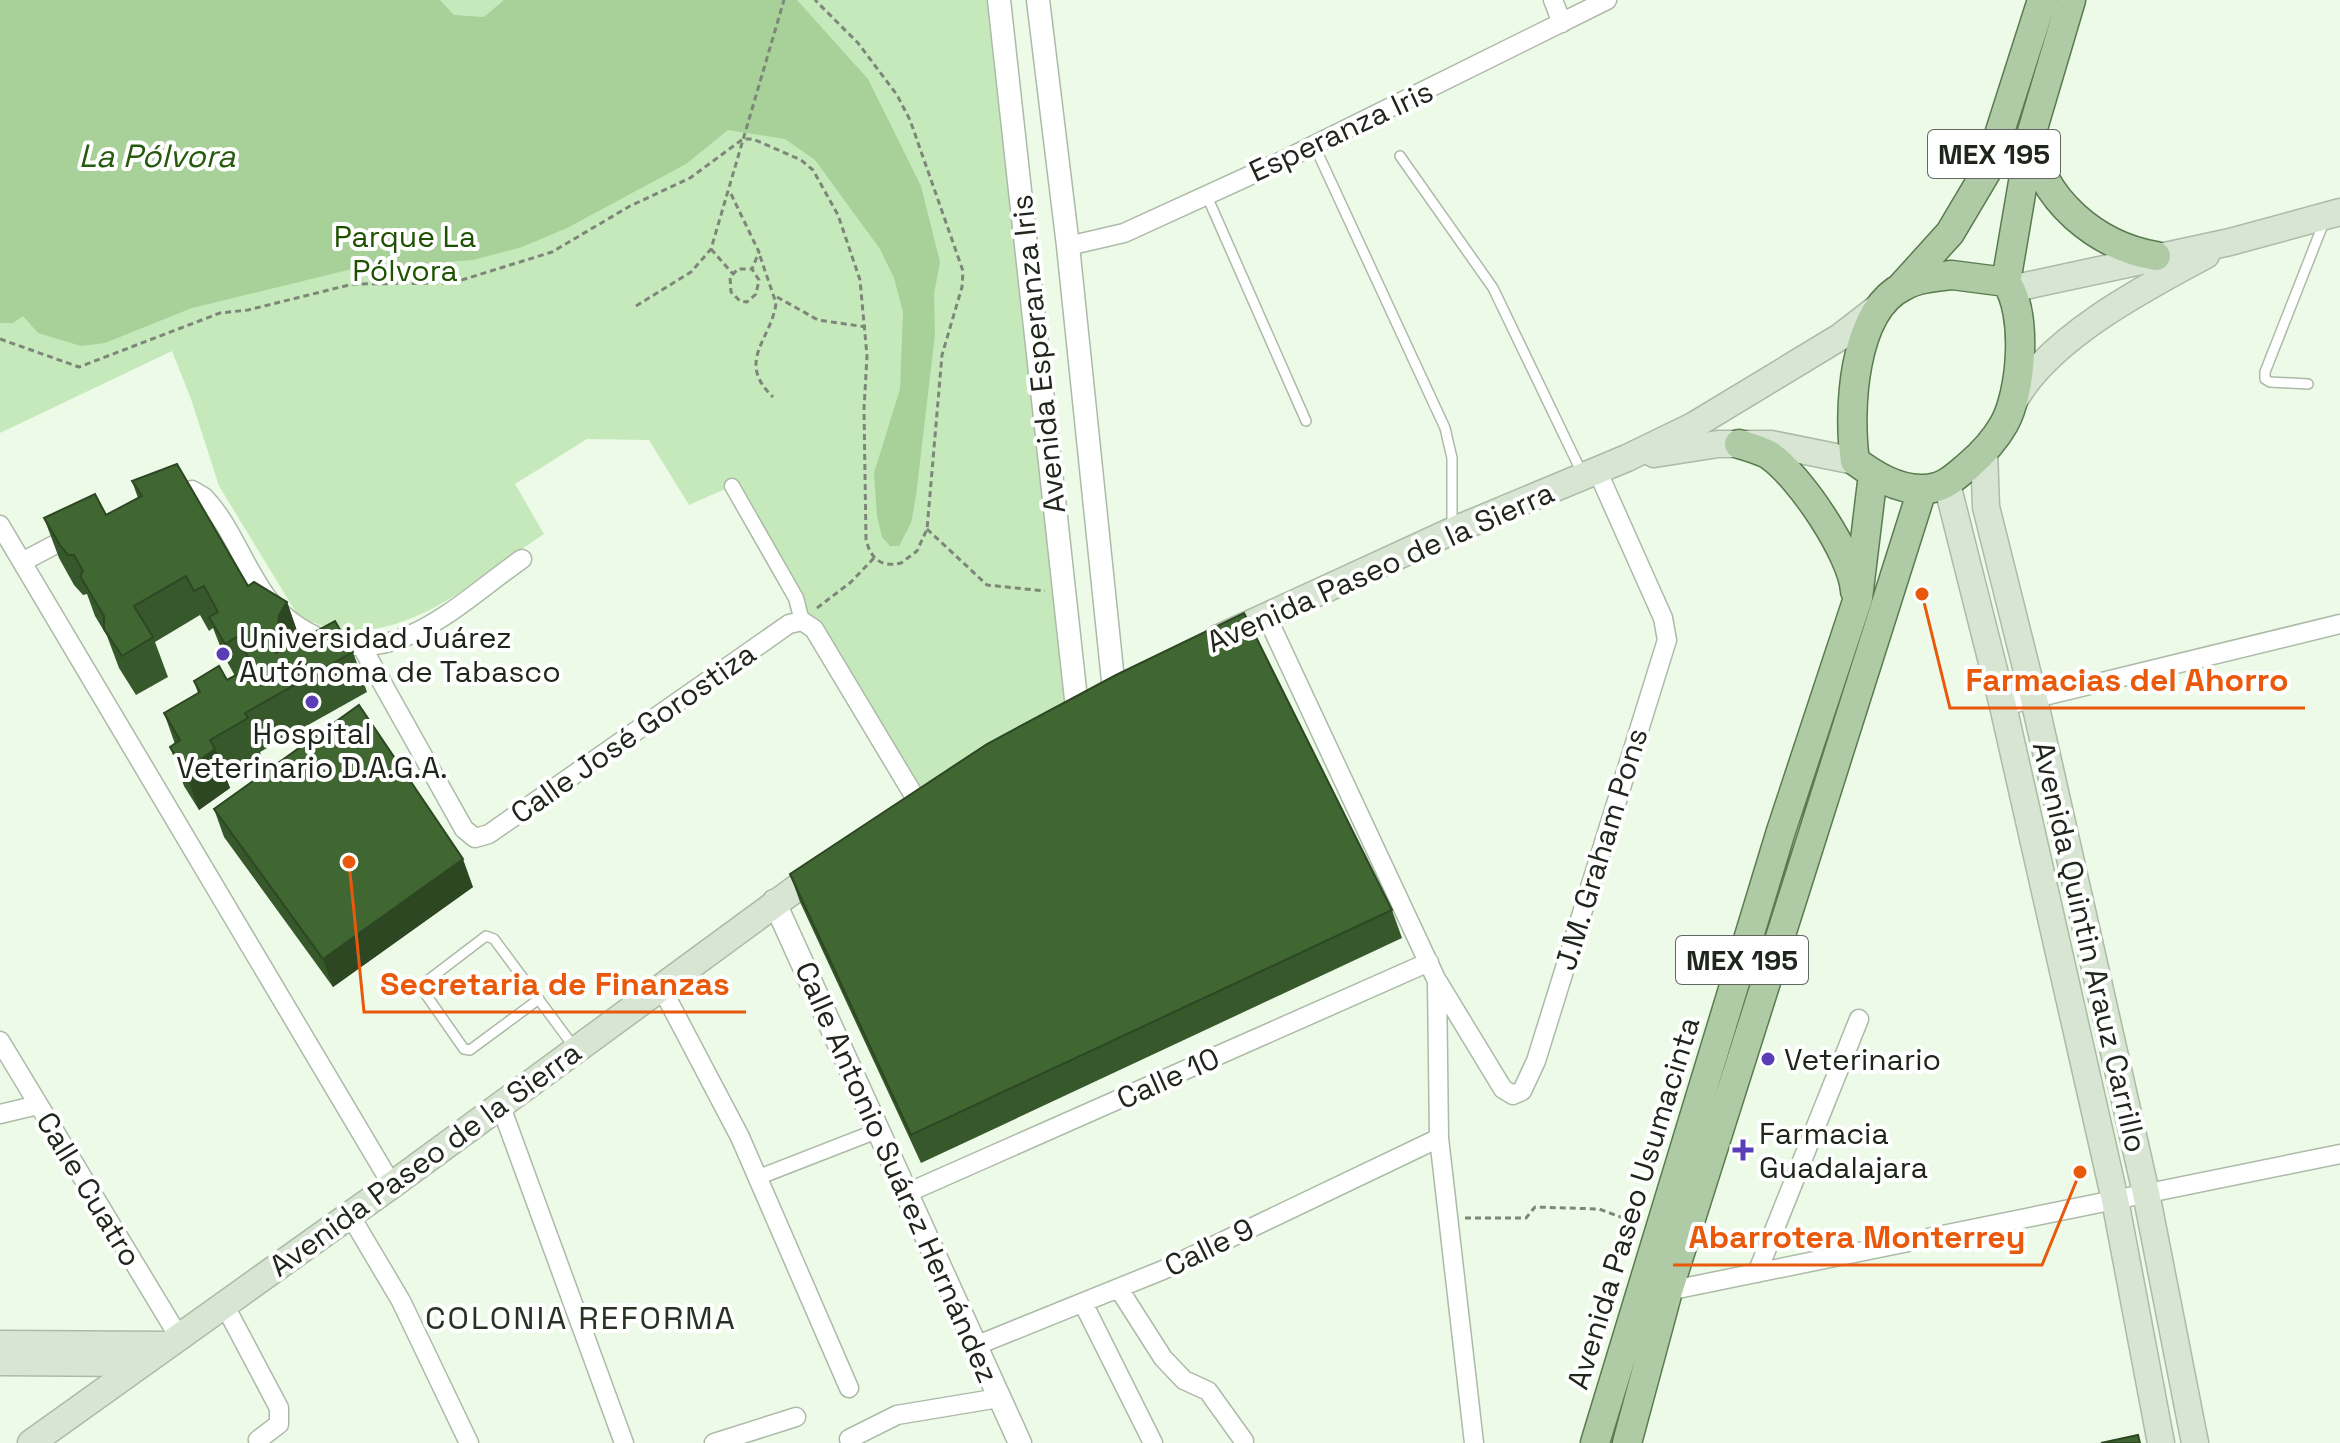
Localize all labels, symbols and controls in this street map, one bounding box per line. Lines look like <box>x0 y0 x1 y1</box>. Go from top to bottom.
street label: Esperanza Iris <box>1243 71 1439 191</box>
road number: MEX 195 <box>1928 130 2060 178</box>
water label: La Pólvora <box>79 136 236 176</box>
street label: Avenida Esperanza Iris <box>1002 193 1074 515</box>
park label: Parque La Pólvora <box>334 217 476 290</box>
street label: Avenida Paseo de la Sierra <box>1200 473 1560 661</box>
place label: Universidad Juárez Autónoma de Tabasco <box>239 618 561 691</box>
street label: Calle José Gorostiza <box>503 634 763 832</box>
marker: Universidad Juárez Autónoma de Tabasco <box>214 645 232 663</box>
callout: Farmacias del Ahorro <box>1950 652 2305 708</box>
text: Farmacias del Ahorro <box>1965 660 2289 700</box>
marker: Hospital Veterinario D.A.G.A. <box>303 693 321 711</box>
place label: Hospital Veterinario D.A.G.A. <box>176 714 448 787</box>
street label: J.M. Graham Pons <box>1546 723 1656 975</box>
street label: Avenida Quintin Arauz Carrillo <box>2024 738 2156 1156</box>
road number: MEX 195 <box>1676 936 1808 984</box>
street label: Calle Antonio Suárez Hernández <box>786 955 1008 1389</box>
callout: Secretaria de Finanzas <box>364 956 746 1012</box>
text: Secretaria de Finanzas <box>380 964 730 1004</box>
street label: Avenida Paseo Usumacinta <box>1558 1012 1708 1394</box>
street label: Avenida Paseo de la Sierra <box>261 1033 589 1285</box>
street label: Calle 10 <box>1111 1038 1225 1118</box>
place label: Veterinario <box>1784 1040 1941 1079</box>
marker: Veterinario <box>1759 1050 1777 1068</box>
street label: Calle Cuatro <box>28 1105 150 1273</box>
place label: Farmacia Guadalajara <box>1759 1114 1928 1187</box>
marker: Farmacia Guadalajara <box>1734 1141 1752 1159</box>
street label: Calle 9 <box>1158 1209 1260 1285</box>
callout: Abarrotera Monterrey <box>1673 1209 2042 1265</box>
text: Abarrotera Monterrey <box>1689 1217 2025 1257</box>
district label: COLONIA REFORMA <box>425 1298 737 1338</box>

